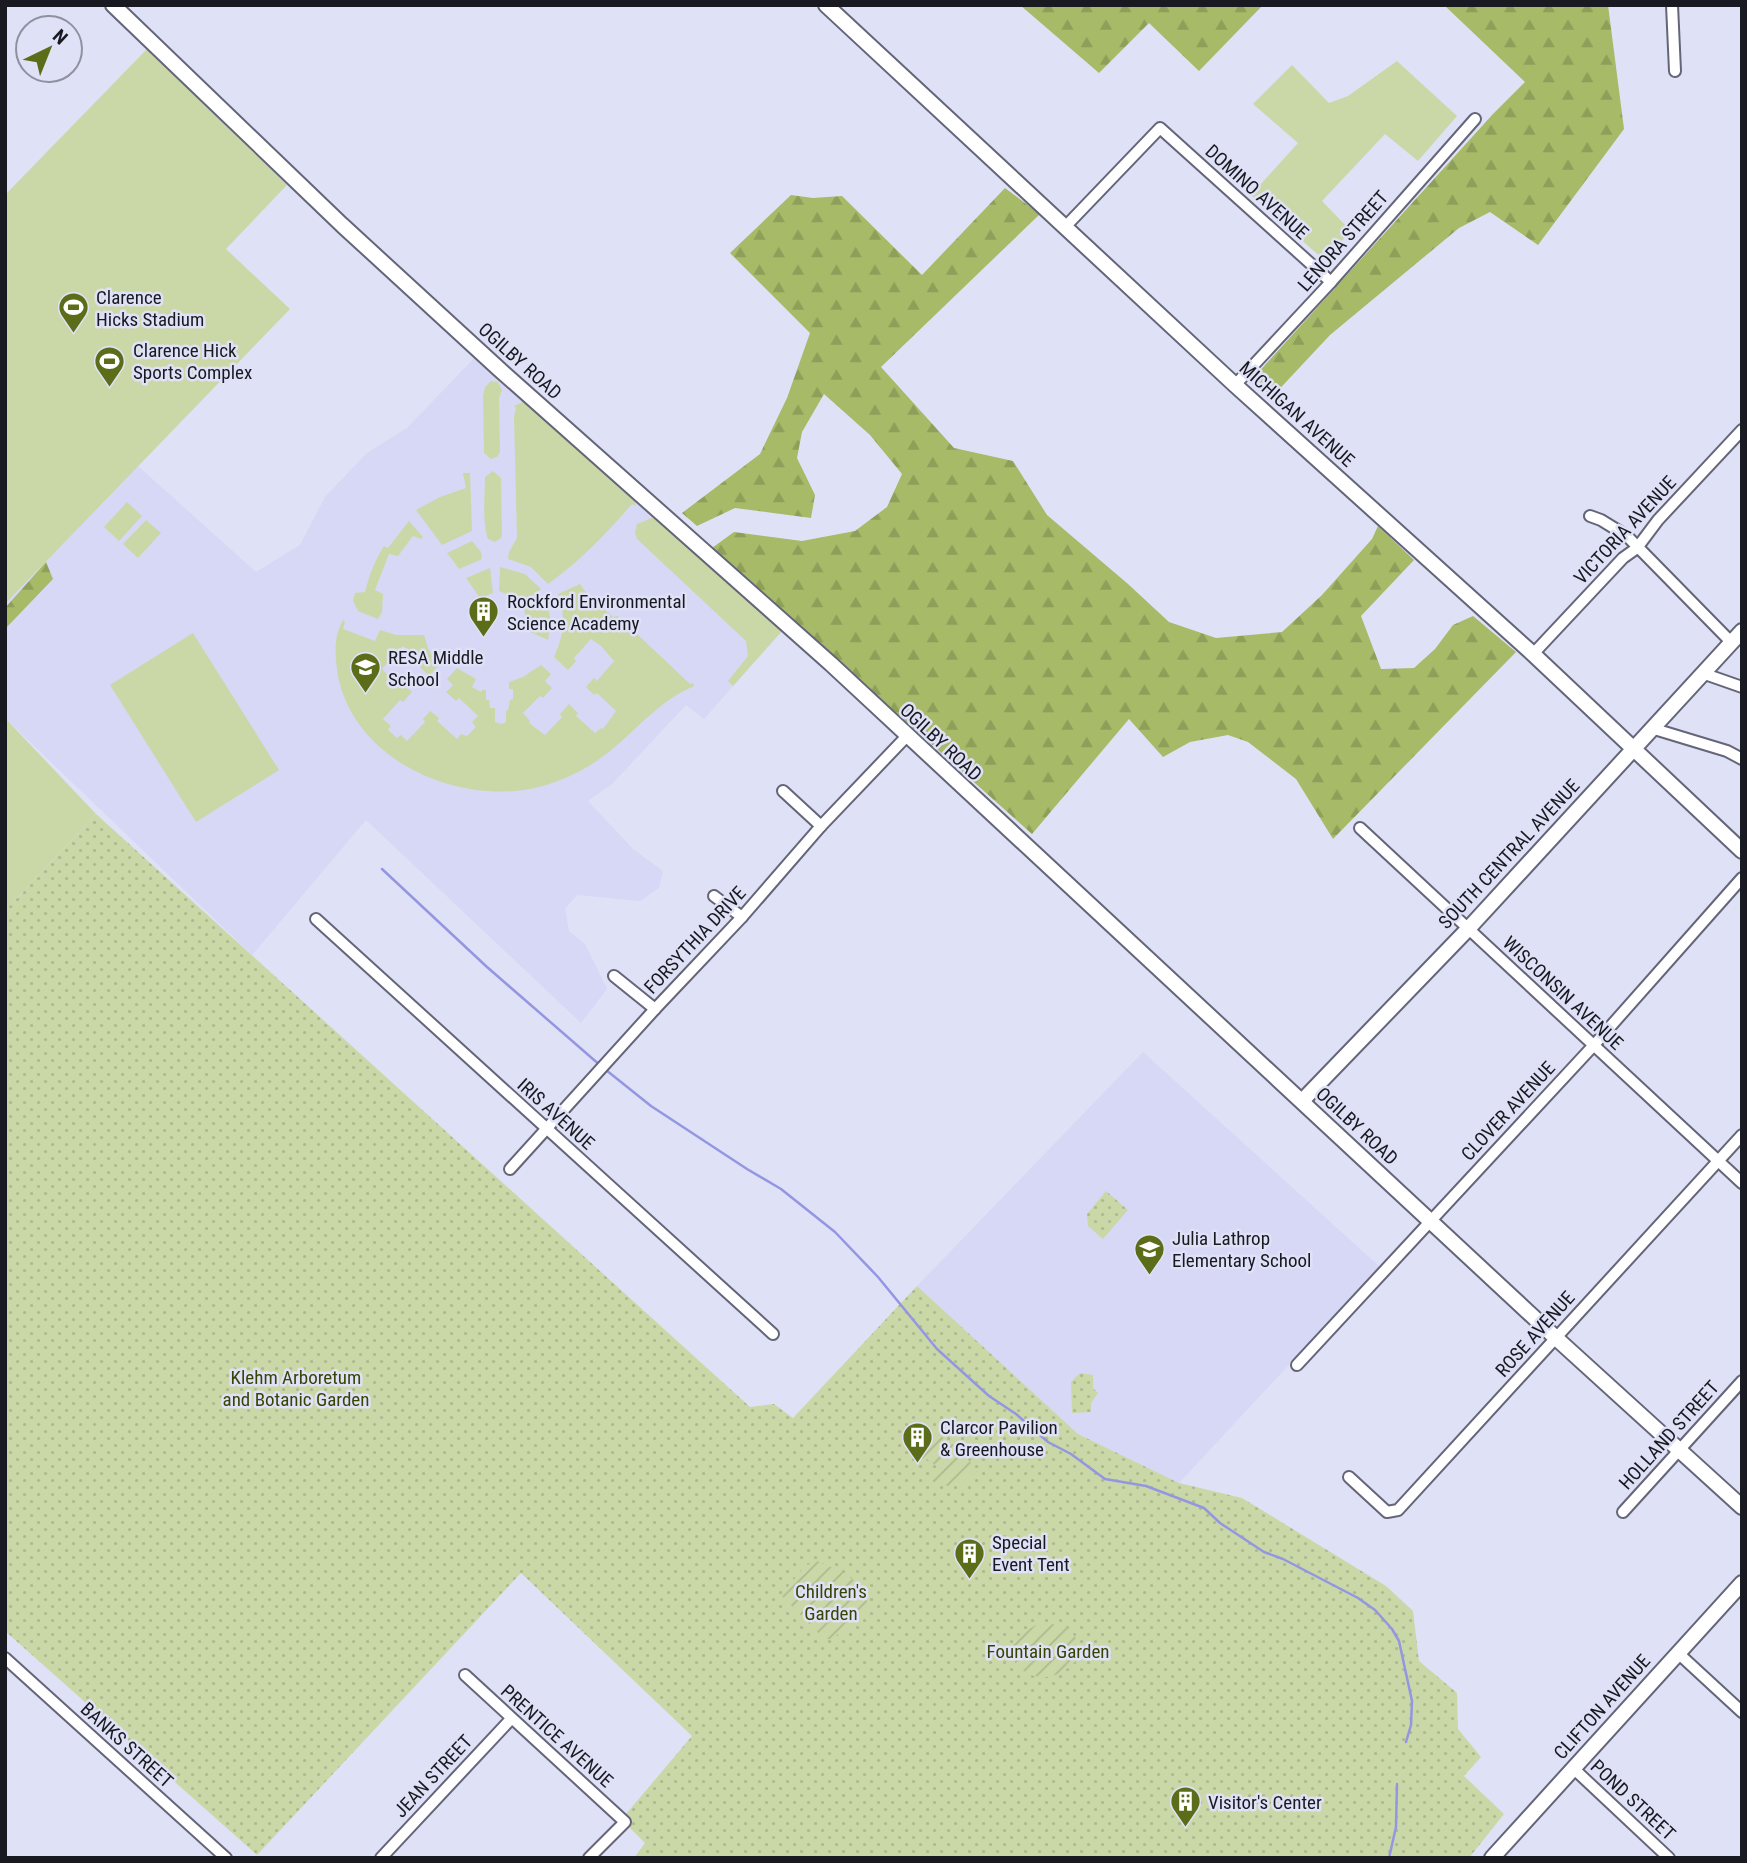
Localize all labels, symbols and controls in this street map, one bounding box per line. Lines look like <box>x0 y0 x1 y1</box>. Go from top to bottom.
north arrow <box>14 14 84 84</box>
text: N <box>48 25 72 49</box>
street label: DOMINO AVENUE <box>1201 140 1313 244</box>
street label: LENORA STREET <box>1293 186 1393 296</box>
place label: Clarence Hicks Stadium <box>96 286 204 331</box>
sports icon: Clarence Hicks Stadium <box>56 291 90 335</box>
street label: OGILBY ROAD <box>474 318 566 404</box>
place label: Clarence Hick Sports Complex <box>133 339 252 384</box>
sports icon: Clarence Hick Sports Complex <box>93 344 127 388</box>
street label: MICHIGAN AVENUE <box>1235 356 1359 472</box>
street label: VICTORIA AVENUE <box>1569 471 1681 589</box>
place label: Rockford Environmental Science Academy <box>507 590 686 635</box>
building icon: Rockford Environmental Science Academy <box>467 595 501 639</box>
place label: RESA Middle School <box>388 646 484 691</box>
school or university icon: RESA Middle School <box>348 651 382 695</box>
street label: OGILBY ROAD <box>895 698 987 786</box>
street label: SOUTH CENTRAL AVENUE <box>1434 774 1584 934</box>
street label: FORSYTHIA DRIVE <box>639 882 751 998</box>
street label: WISCONSIN AVENUE <box>1498 931 1628 1055</box>
street label: CLOVER AVENUE <box>1456 1057 1560 1165</box>
street label: IRIS AVENUE <box>513 1073 599 1155</box>
street label: OGILBY ROAD <box>1311 1082 1403 1170</box>
place label: Julia Lathrop Elementary School <box>1172 1227 1311 1272</box>
school or university icon: Julia Lathrop Elementary School <box>1132 1232 1166 1276</box>
street label: ROSE AVENUE <box>1491 1286 1579 1382</box>
park label: Klehm Arboretum and Botanic Garden <box>223 1366 369 1411</box>
street label: HOLLAND STREET <box>1614 1376 1724 1494</box>
place label: Clarcor Pavilion & Greenhouse <box>940 1416 1058 1461</box>
building icon: Clarcor Pavilion & Greenhouse <box>900 1421 934 1465</box>
place label: Special Event Tent <box>992 1531 1070 1576</box>
building icon: Special Event Tent <box>952 1536 986 1580</box>
park label: Children's Garden <box>795 1580 867 1625</box>
park label: Fountain Garden <box>987 1640 1110 1663</box>
street label: CLIFTON AVENUE <box>1549 1650 1655 1764</box>
street label: PRENTICE AVENUE <box>496 1680 618 1792</box>
street label: BANKS STREET <box>76 1697 178 1793</box>
street label: JEAN STREET <box>389 1730 477 1822</box>
street label: POND STREET <box>1586 1755 1680 1845</box>
building icon: Visitor's Center <box>1168 1785 1202 1829</box>
place label: Visitor's Center <box>1208 1791 1322 1814</box>

